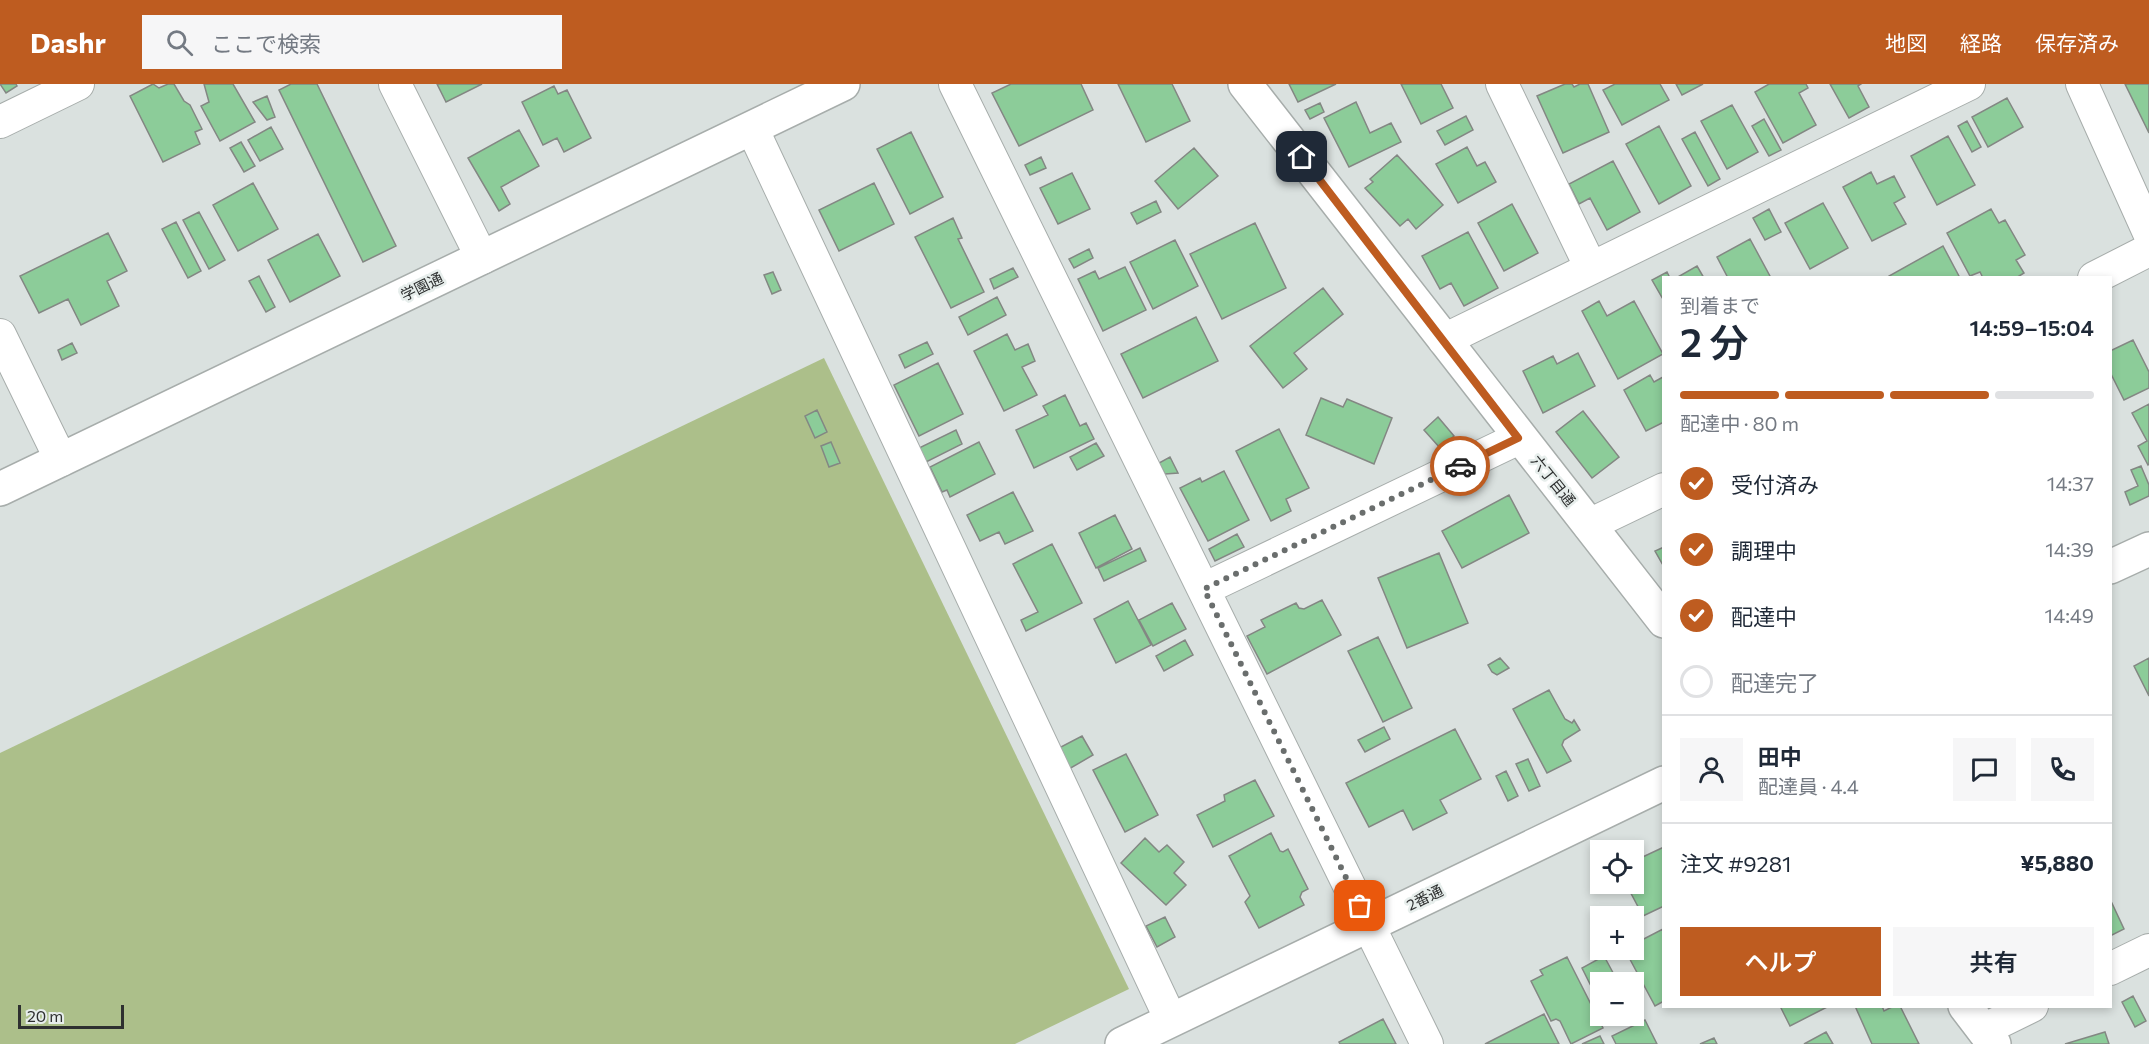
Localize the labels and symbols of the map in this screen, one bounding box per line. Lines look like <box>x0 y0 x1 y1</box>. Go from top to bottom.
pin <box>1276 131 1327 182</box>
street label: 学園通 <box>397 268 446 304</box>
courier <box>1430 436 1490 496</box>
street label: 六丁目通 <box>1528 451 1580 509</box>
pin <box>1334 880 1385 931</box>
street label: 2番通 <box>1403 881 1446 914</box>
scale bar <box>18 1002 124 1030</box>

